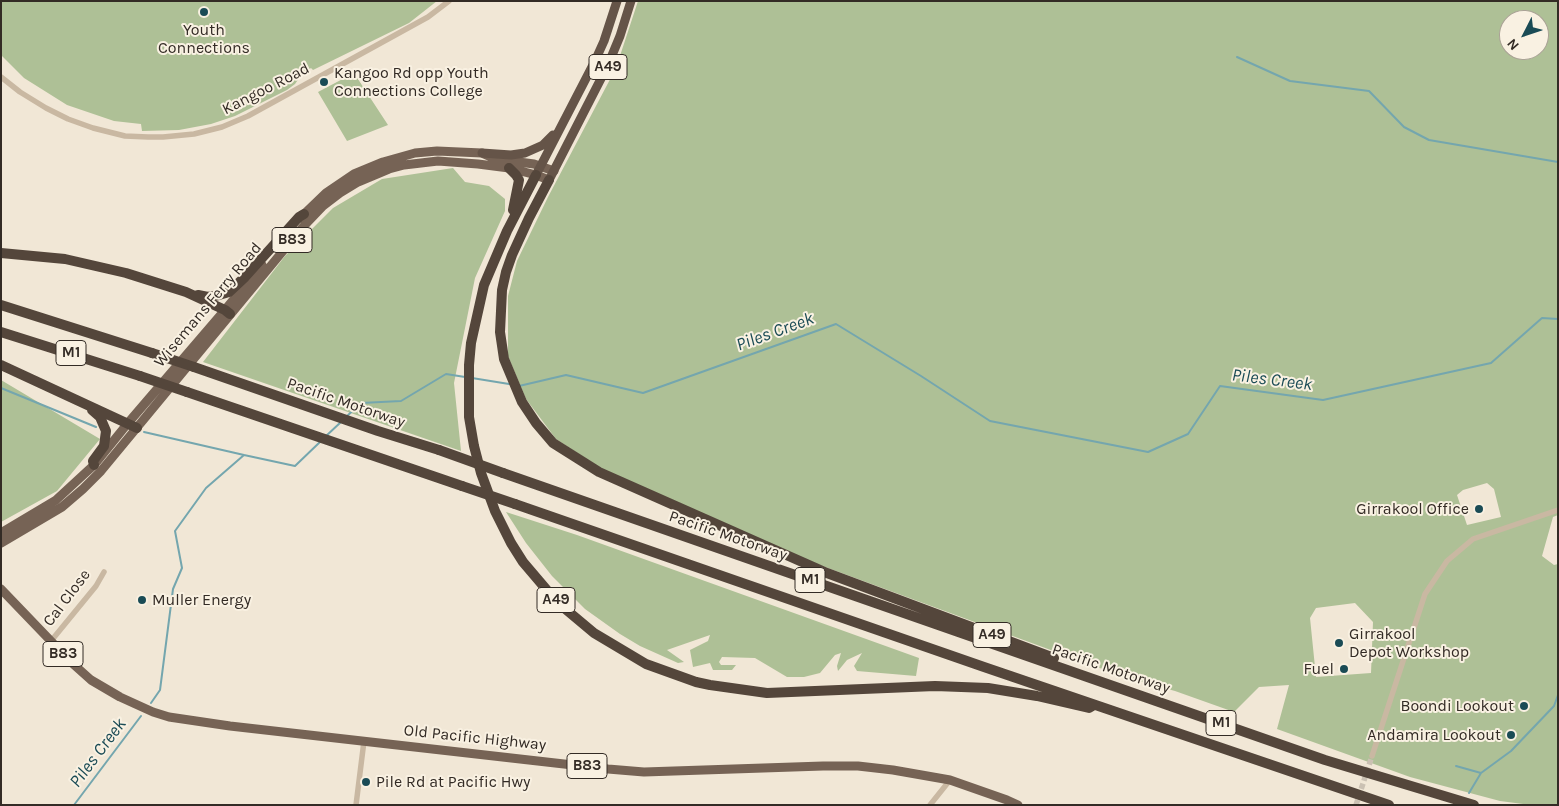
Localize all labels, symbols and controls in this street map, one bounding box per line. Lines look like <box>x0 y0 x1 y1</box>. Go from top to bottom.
marker: Youth Connections <box>198 6 210 18</box>
north arrow <box>1499 10 1549 60</box>
place label: Youth Connections <box>158 20 250 58</box>
text: N <box>1503 35 1523 54</box>
road number: A49 <box>589 54 627 80</box>
street label: Kangoo Road <box>219 59 313 119</box>
place label: Kangoo Rd opp Youth Connections College <box>334 63 489 101</box>
marker: Kangoo Rd opp Youth Connections College <box>318 76 330 88</box>
road number: B83 <box>272 228 312 252</box>
street label: Wisemans Ferry Road <box>150 239 266 371</box>
water label: Piles Creek <box>733 308 817 356</box>
road number: M1 <box>56 340 86 366</box>
water label: Piles Creek <box>1230 364 1314 396</box>
street label: Pacific Motorway <box>284 374 408 432</box>
place label: Girrakool Office <box>1356 499 1469 519</box>
marker: Girrakool Office <box>1473 503 1485 515</box>
street label: Pacific Motorway <box>666 507 790 565</box>
street label: Cal Close <box>39 566 95 630</box>
road number: M1 <box>795 568 825 592</box>
road number: A49 <box>537 588 575 612</box>
place label: Muller Energy <box>152 590 251 610</box>
marker: Muller Energy <box>136 594 148 606</box>
road number: A49 <box>973 622 1011 648</box>
place label: Girrakool Depot Workshop <box>1349 624 1469 662</box>
marker: Girrakool Depot Workshop <box>1333 637 1345 649</box>
street label: Pacific Motorway <box>1049 640 1173 698</box>
road number: B83 <box>43 642 83 666</box>
place label: Fuel <box>1304 659 1334 679</box>
marker: Fuel <box>1338 663 1350 675</box>
place label: Boondi Lookout <box>1400 696 1514 716</box>
marker: Boondi Lookout <box>1518 700 1530 712</box>
road number: M1 <box>1206 710 1236 736</box>
water label: Piles Creek <box>65 714 131 792</box>
street label: Old Pacific Highway <box>403 721 547 755</box>
place label: Andamira Lookout <box>1367 725 1501 745</box>
marker: Andamira Lookout <box>1505 729 1517 741</box>
road number: B83 <box>567 754 607 778</box>
place label: Pile Rd at Pacific Hwy <box>376 772 531 792</box>
marker: Pile Rd at Pacific Hwy <box>360 776 372 788</box>

